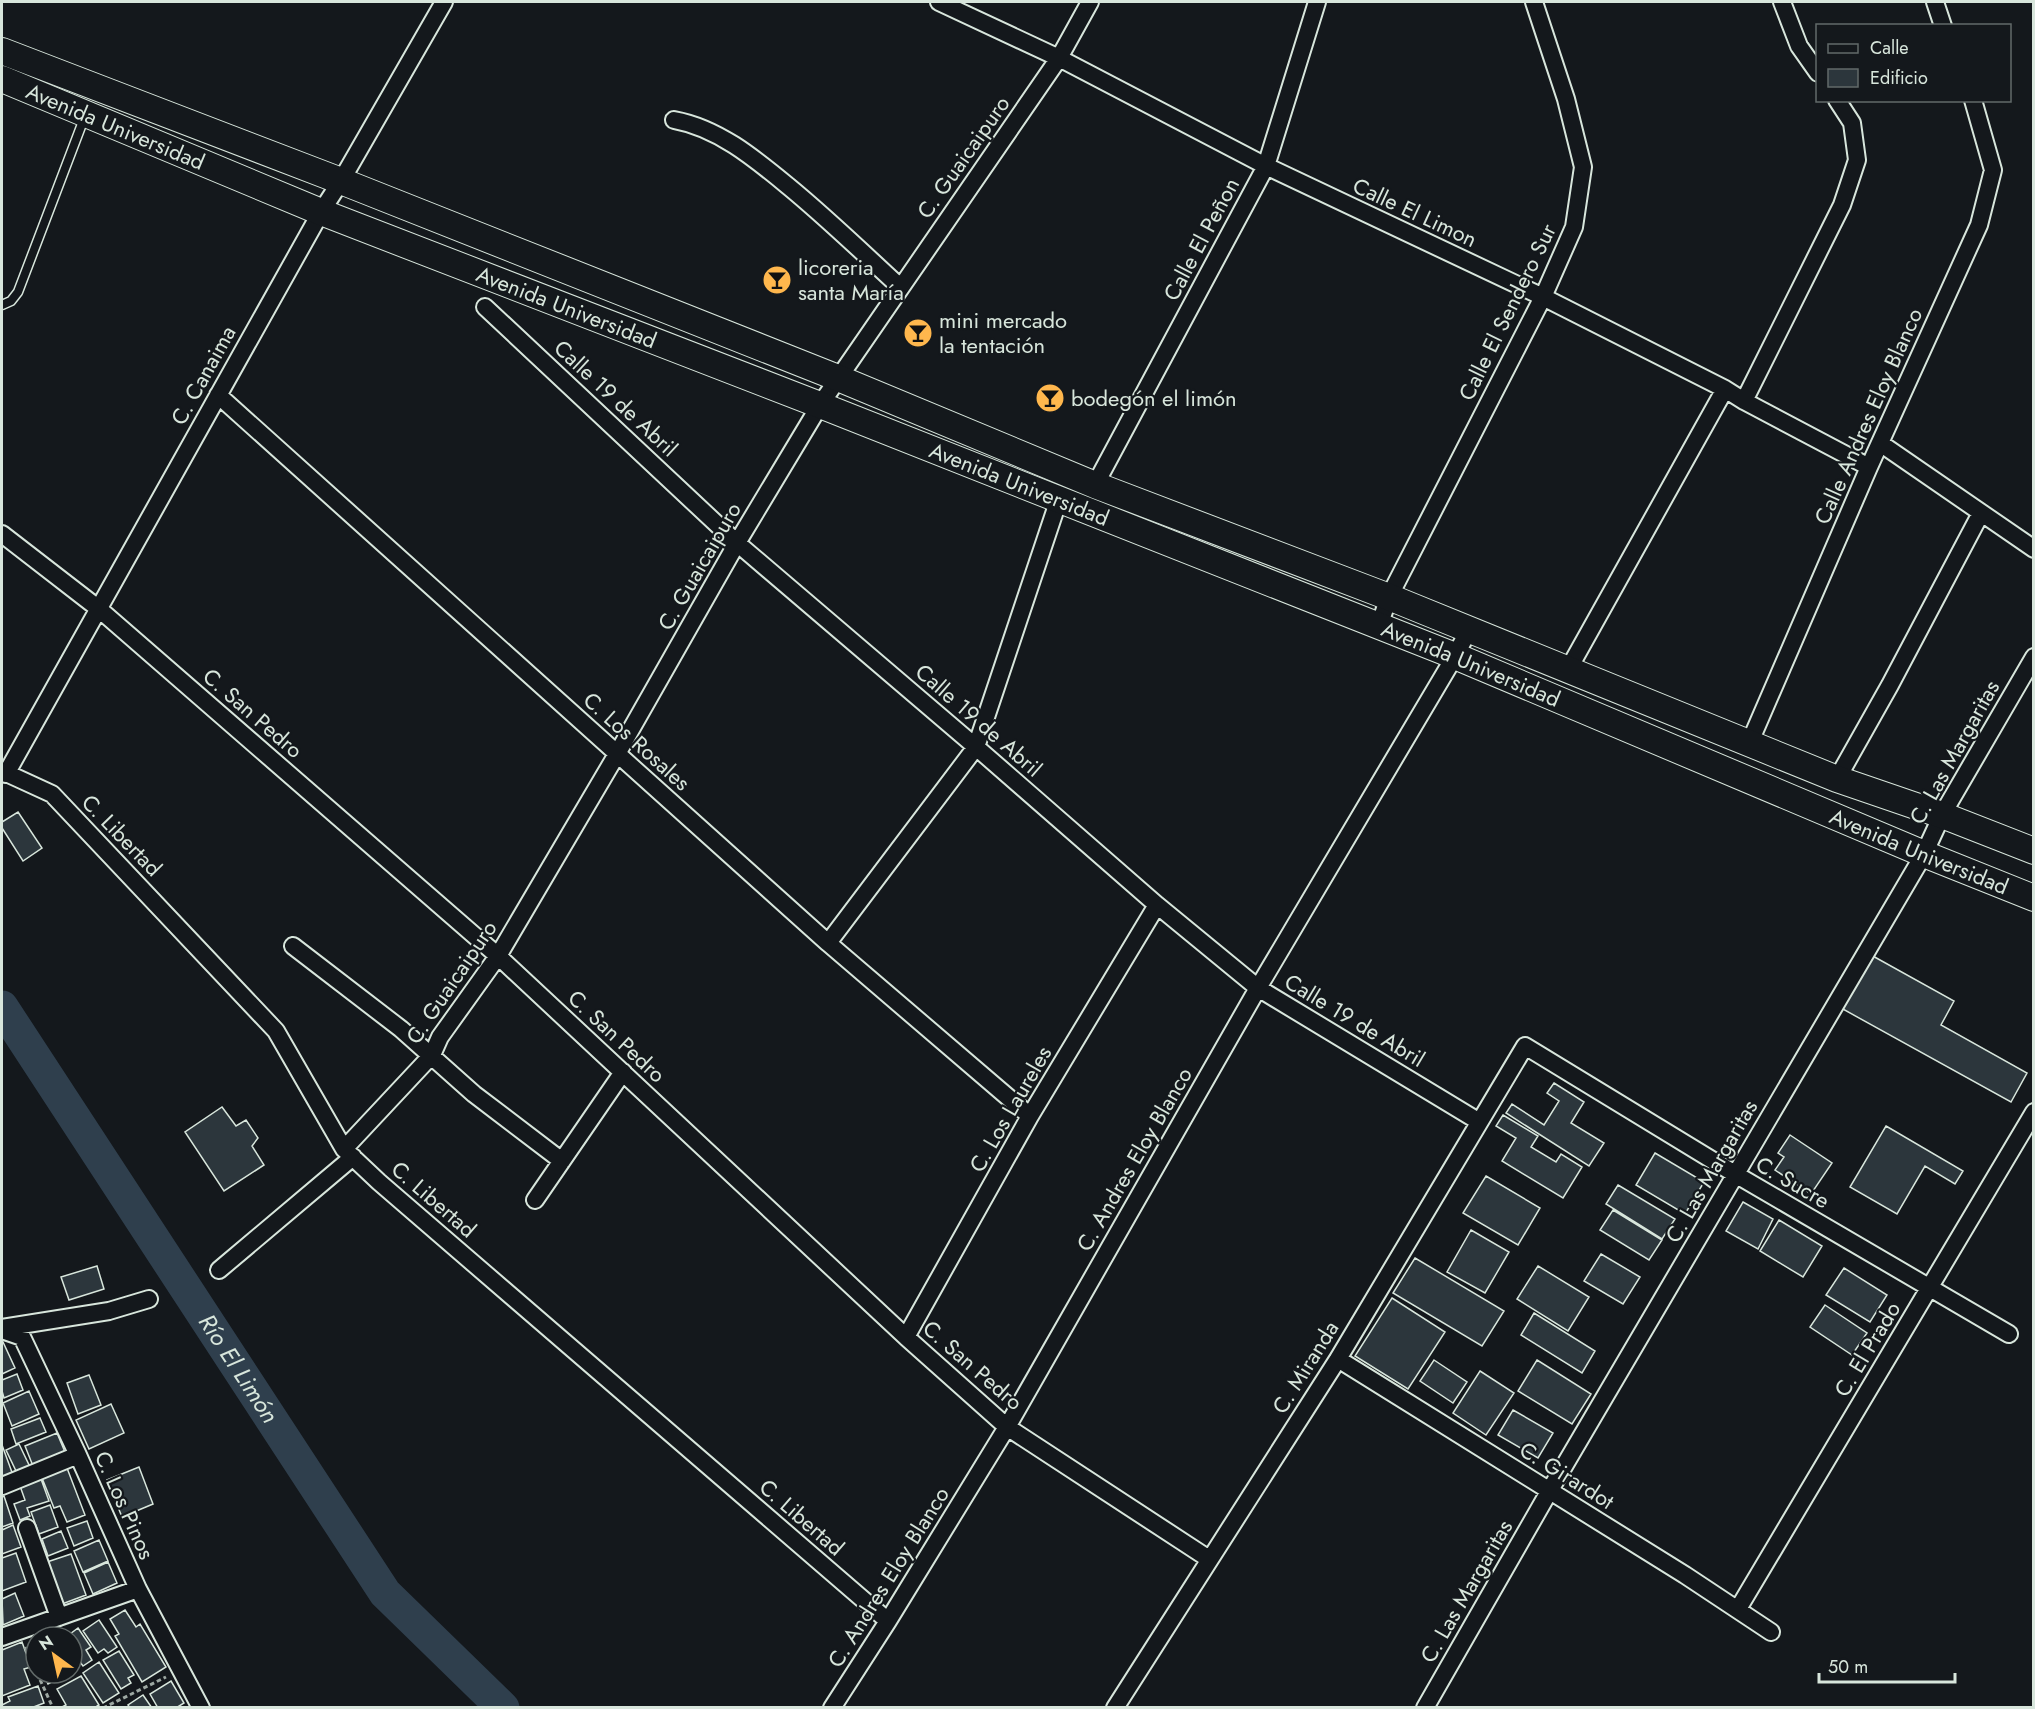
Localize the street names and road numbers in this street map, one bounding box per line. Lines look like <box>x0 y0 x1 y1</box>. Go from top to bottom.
street label: Avenida Universidad <box>21 75 210 178</box>
street label: C. Guaicaipuro <box>909 89 1017 225</box>
street label: Calle El Limon <box>1348 169 1482 255</box>
street label: Calle El Peñon <box>1155 172 1247 306</box>
street label: Calle El Sendero Sur <box>1450 218 1564 406</box>
street label: Avenida Universidad <box>472 258 661 356</box>
street label: Calle Andres Eloy Blanco <box>1806 303 1930 529</box>
street label: C. Canaima <box>163 319 243 431</box>
street label: Calle 19 de Abril <box>547 332 685 464</box>
street label: Avenida Universidad <box>925 434 1114 534</box>
street label: C. Guaicaipuro <box>649 496 749 636</box>
street label: Avenida Universidad <box>1377 613 1565 715</box>
street label: Calle 19 de Abril <box>909 656 1049 784</box>
street label: C. San Pedro <box>196 661 310 765</box>
street label: C. Las Margaritas <box>1901 674 2007 830</box>
street label: C. Los Rosales <box>576 684 698 798</box>
street label: C. Libertad <box>75 787 169 883</box>
street label: Avenida Universidad <box>1825 800 2013 902</box>
street label: C. Guaicaipuro <box>398 914 504 1050</box>
street label: Calle 19 de Abril <box>1279 965 1431 1075</box>
street label: C. San Pedro <box>561 982 673 1090</box>
street label: C. Los Laureles <box>961 1040 1059 1178</box>
street label: C. Andres Eloy Blanco <box>1068 1061 1200 1257</box>
street label: C. Las Margaritas <box>1657 1093 1765 1249</box>
street label: C. Sucre <box>1750 1148 1836 1216</box>
street label: C. Libertad <box>384 1153 484 1245</box>
street label: C. El Prado <box>1826 1295 1908 1403</box>
street label: C. San Pedro <box>916 1313 1030 1417</box>
street label: C. Miranda <box>1264 1314 1346 1420</box>
street label: C. Girardot <box>1513 1433 1621 1517</box>
street label: C. Los Pinos <box>87 1446 163 1564</box>
street label: C. Libertad <box>752 1471 852 1563</box>
street label: C. Andres Eloy Blanco <box>819 1480 957 1674</box>
street label: C. Las Margaritas <box>1412 1513 1520 1669</box>

